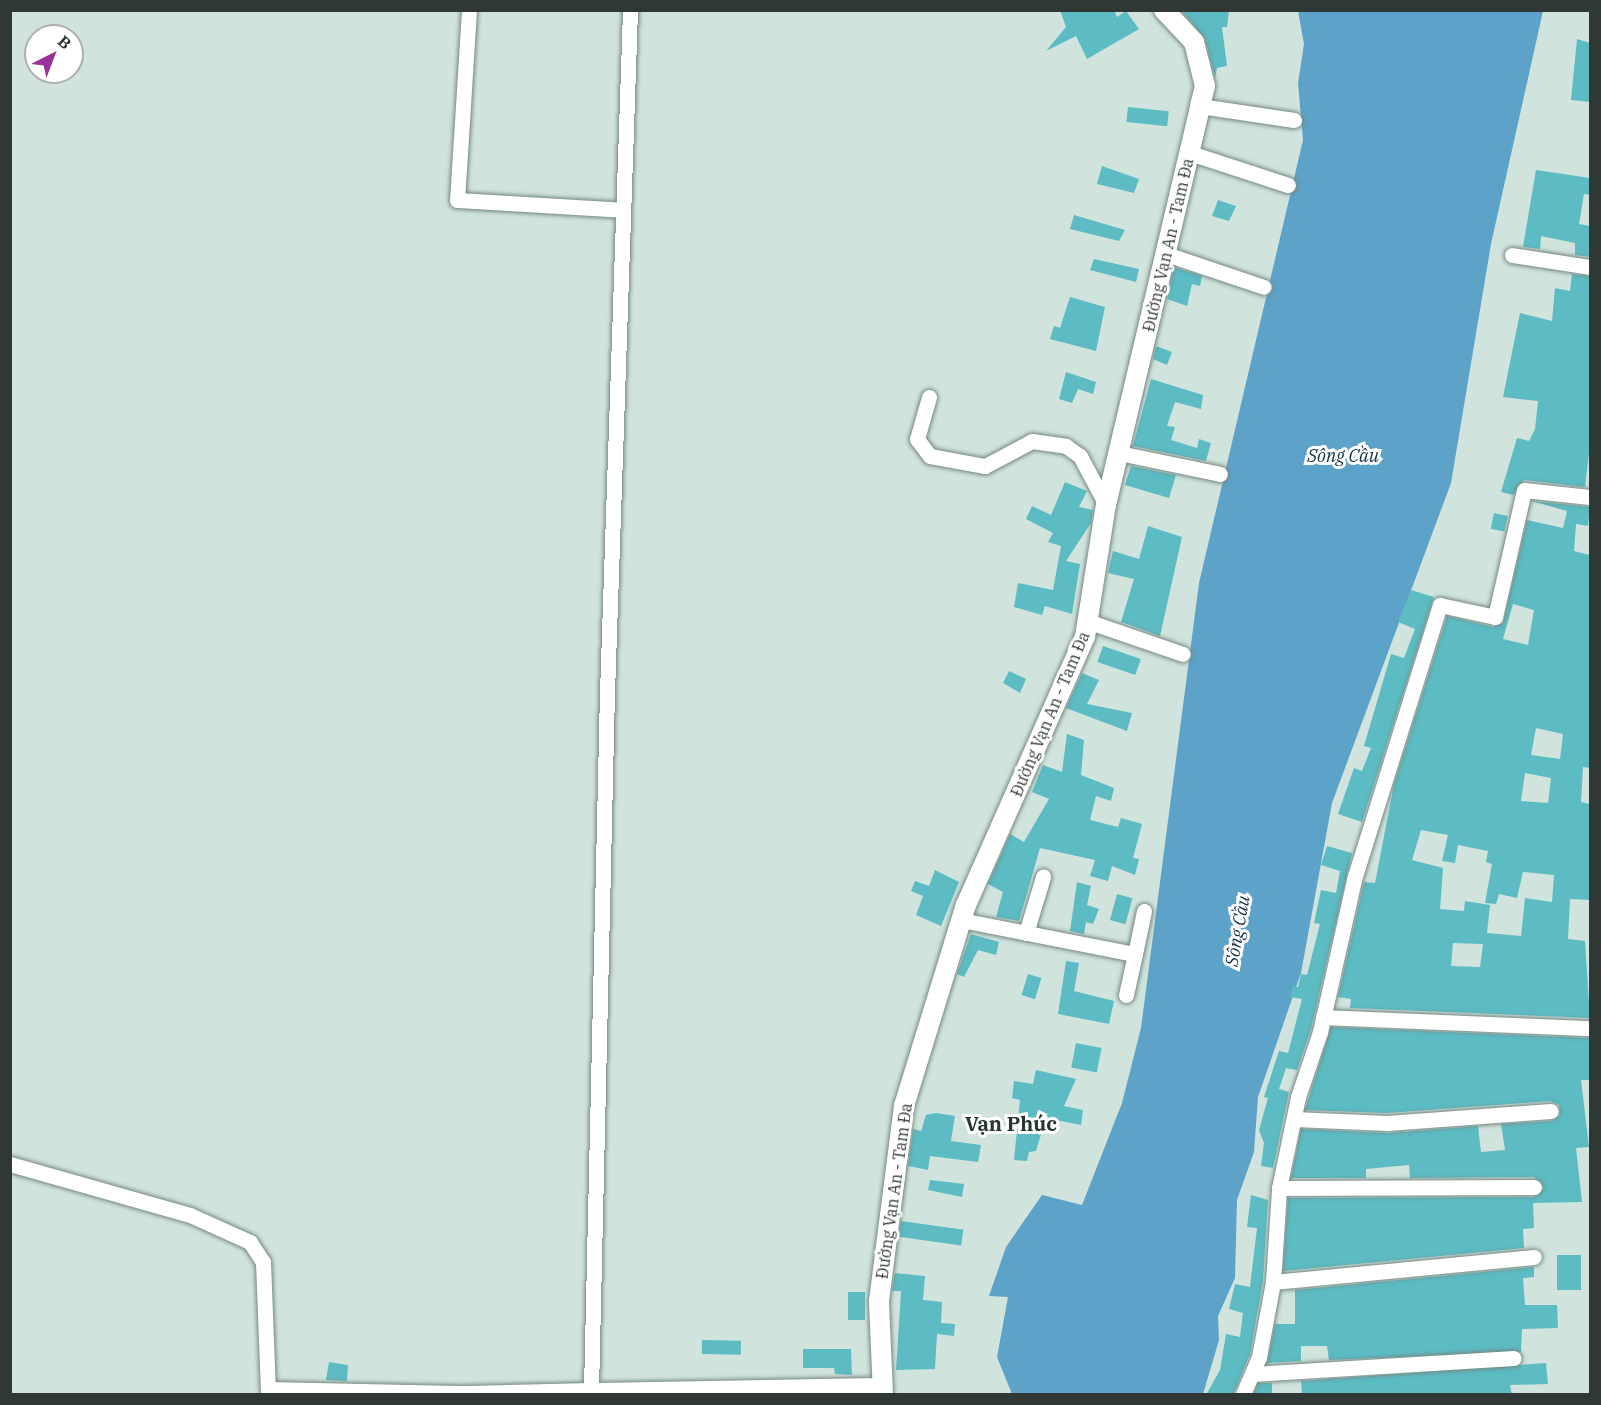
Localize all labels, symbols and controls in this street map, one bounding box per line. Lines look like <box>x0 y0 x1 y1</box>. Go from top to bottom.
north arrow <box>24 24 84 84</box>
text: B <box>54 31 76 53</box>
street label: Đường Vạn An - Tam Đa <box>1139 156 1197 334</box>
water label: Sông Cầu <box>1307 445 1379 467</box>
street label: Đường Vạn An - Tam Đa <box>1006 629 1094 799</box>
water label: Sông Cầu <box>1221 894 1255 968</box>
street label: Đường Vạn An - Tam Đa <box>872 1102 916 1280</box>
district label: Vạn Phúc <box>965 1111 1057 1135</box>

